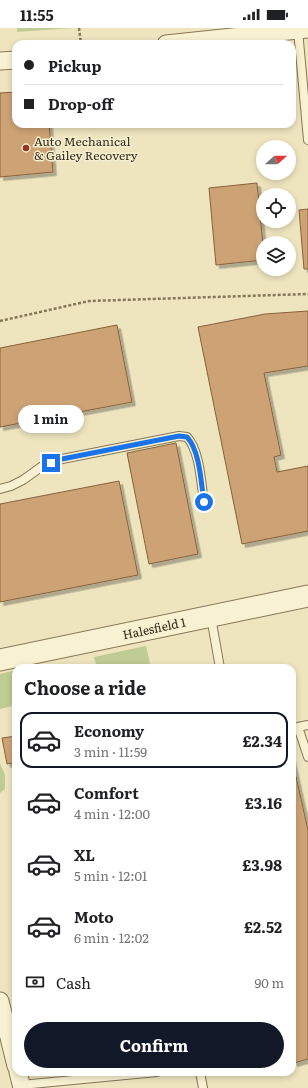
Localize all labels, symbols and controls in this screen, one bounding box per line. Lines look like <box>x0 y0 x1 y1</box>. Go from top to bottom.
text: 11:55 <box>20 3 54 26</box>
text: Pickup <box>48 54 101 77</box>
text: Drop-off <box>48 92 113 115</box>
place label: Auto Mechanical & Gailey Recovery <box>34 132 138 164</box>
north arrow <box>256 140 296 180</box>
map controls <box>256 140 296 276</box>
marker: Auto Mechanical & Gailey Recovery <box>21 143 31 153</box>
button: locate <box>256 188 296 228</box>
button: layers <box>256 236 296 276</box>
callout: 1 min <box>18 405 84 433</box>
text: 1 min <box>34 409 68 428</box>
route end <box>42 454 60 472</box>
route start <box>195 493 213 511</box>
street label: Halesfield 1 <box>121 613 187 643</box>
text: Choose a ride <box>24 674 146 701</box>
text: Economy <box>74 719 144 742</box>
icon: car <box>26 722 62 758</box>
text: £2.34 <box>243 729 282 752</box>
text: 3 min · 11:59 <box>74 742 147 761</box>
text: Comfort <box>74 781 139 804</box>
icon: car <box>26 784 62 820</box>
text: £3.16 <box>245 791 282 814</box>
text: 4 min · 12:00 <box>74 804 150 823</box>
text: XL <box>74 843 95 866</box>
icon: car <box>26 846 62 882</box>
text: £3.98 <box>242 853 282 876</box>
text: 5 min · 12:01 <box>74 866 147 885</box>
text: Moto <box>74 905 114 928</box>
icon: car <box>26 908 62 944</box>
text: £2.52 <box>244 915 282 938</box>
text: 6 min · 12:02 <box>74 928 149 947</box>
icon: cash <box>24 971 46 993</box>
text: Cash <box>56 971 91 994</box>
text: 90 m <box>254 973 284 992</box>
button: Confirm <box>24 1022 284 1068</box>

